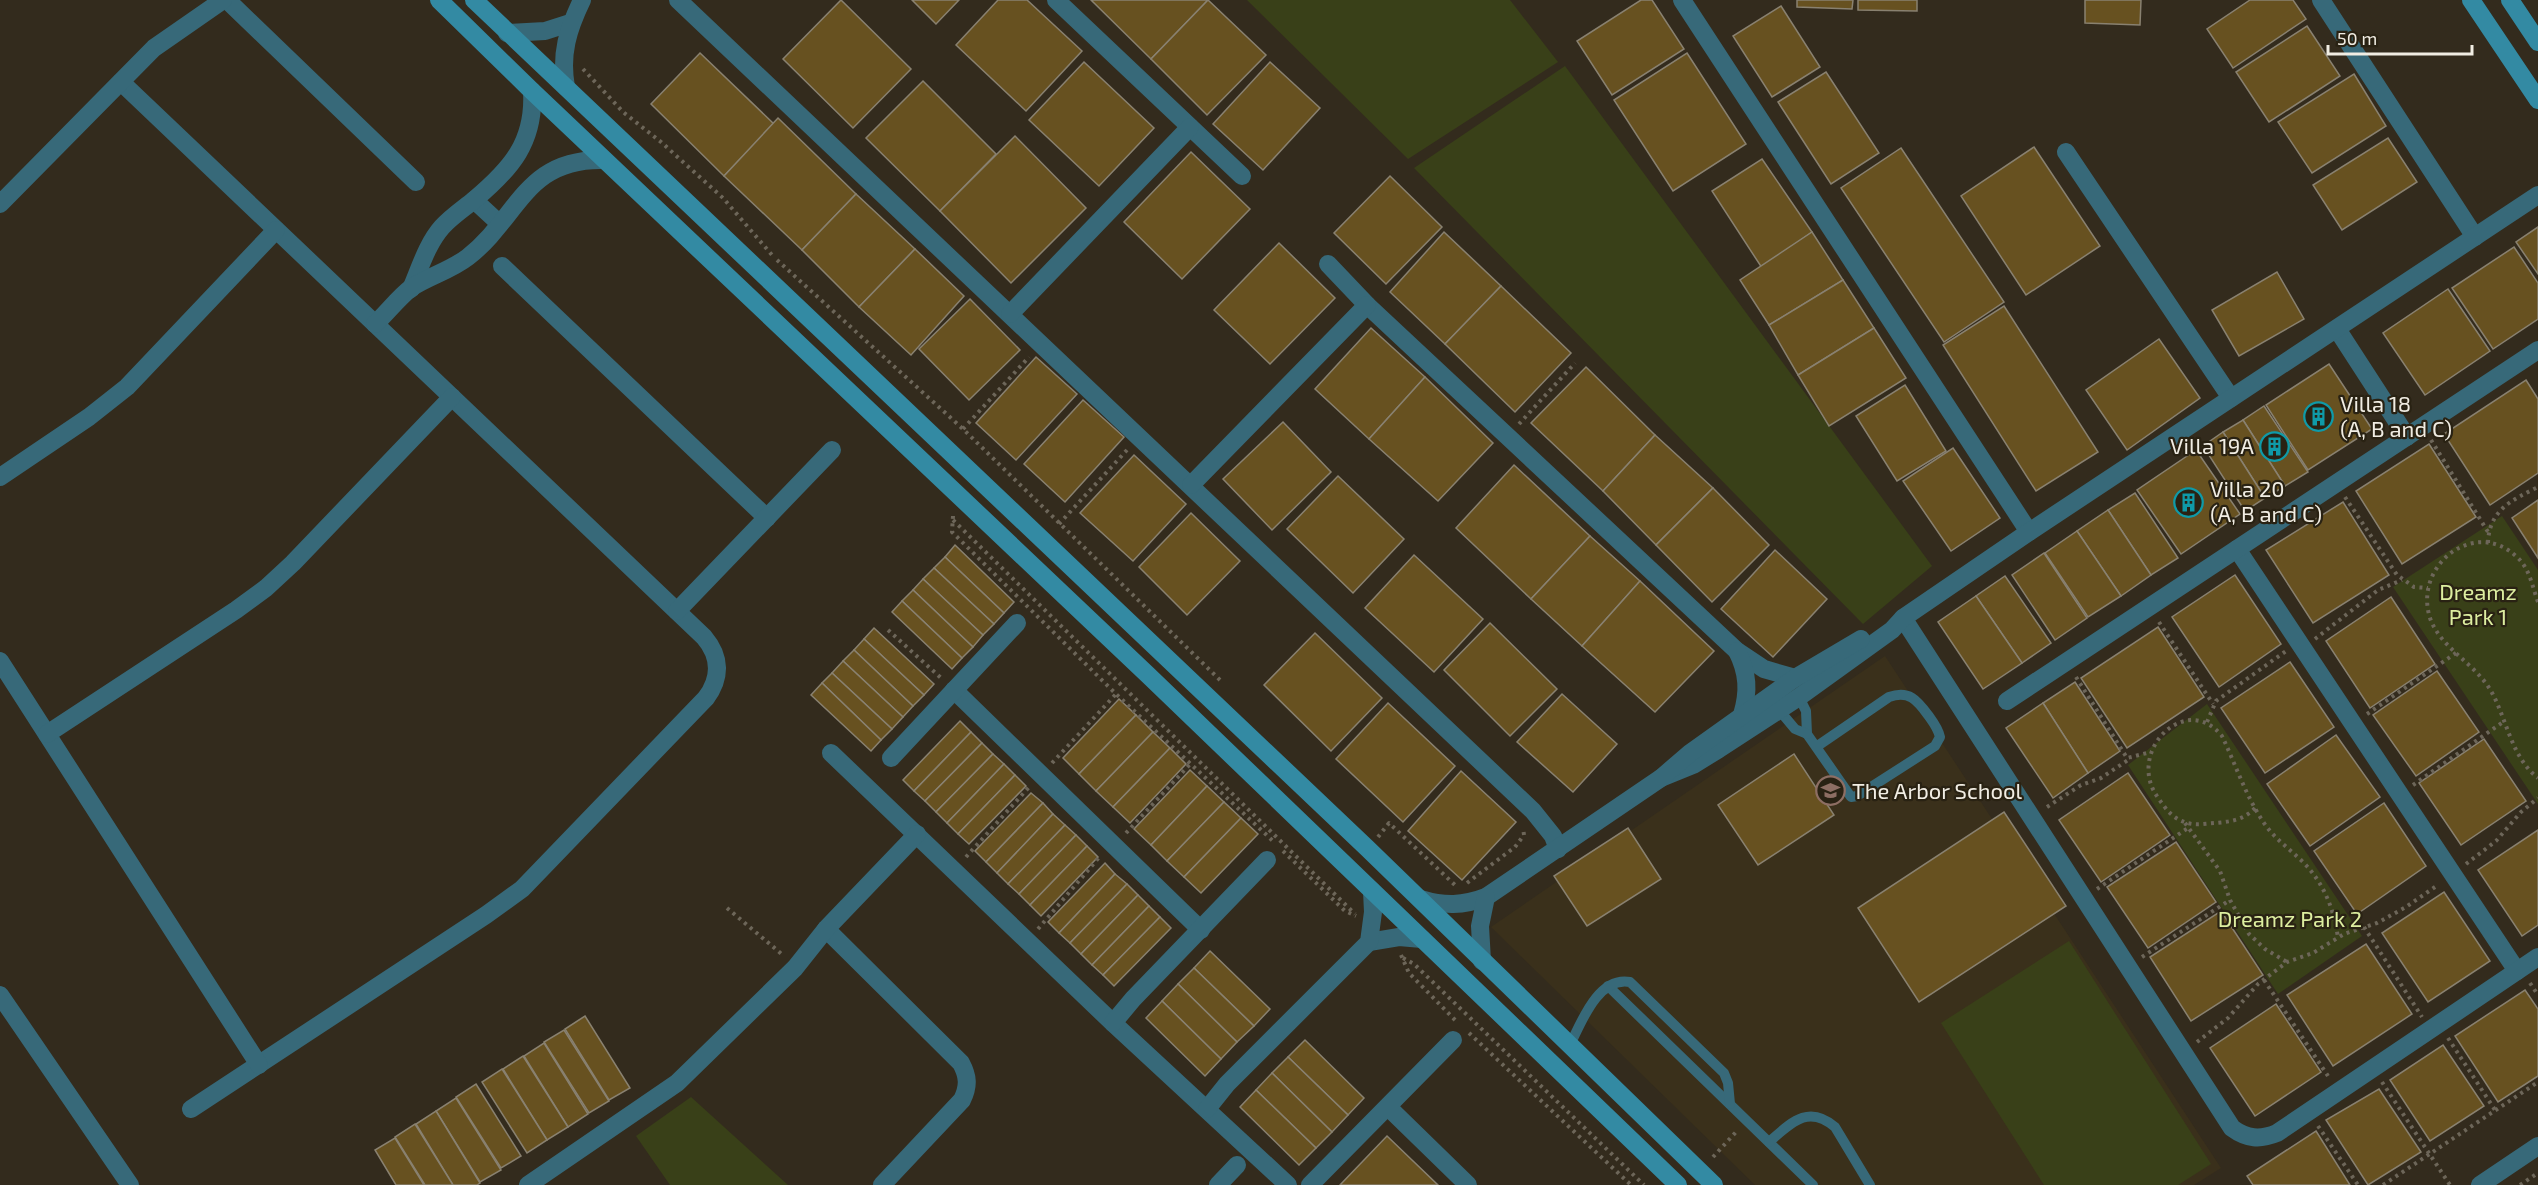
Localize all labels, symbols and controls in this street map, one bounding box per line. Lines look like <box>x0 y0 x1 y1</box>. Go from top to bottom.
scale bar <box>2328 18 2472 56</box>
text: 50 m <box>2337 27 2377 49</box>
place label: Villa 18 (A, B and C) <box>2340 390 2452 441</box>
building icon: Villa 18 (A, B and C) <box>2303 401 2335 433</box>
building icon: Villa 19A <box>2259 430 2291 462</box>
place label: Villa 19A <box>2170 432 2254 458</box>
place label: Villa 20 (A, B and C) <box>2210 475 2322 526</box>
building icon: Villa 20 (A, B and C) <box>2173 486 2205 518</box>
park label: Dreamz Park 1 <box>2439 578 2517 629</box>
school or university icon: The Arbor School <box>1815 775 1847 807</box>
place label: The Arbor School <box>1852 777 2022 803</box>
park label: Dreamz Park 2 <box>2218 905 2362 931</box>

